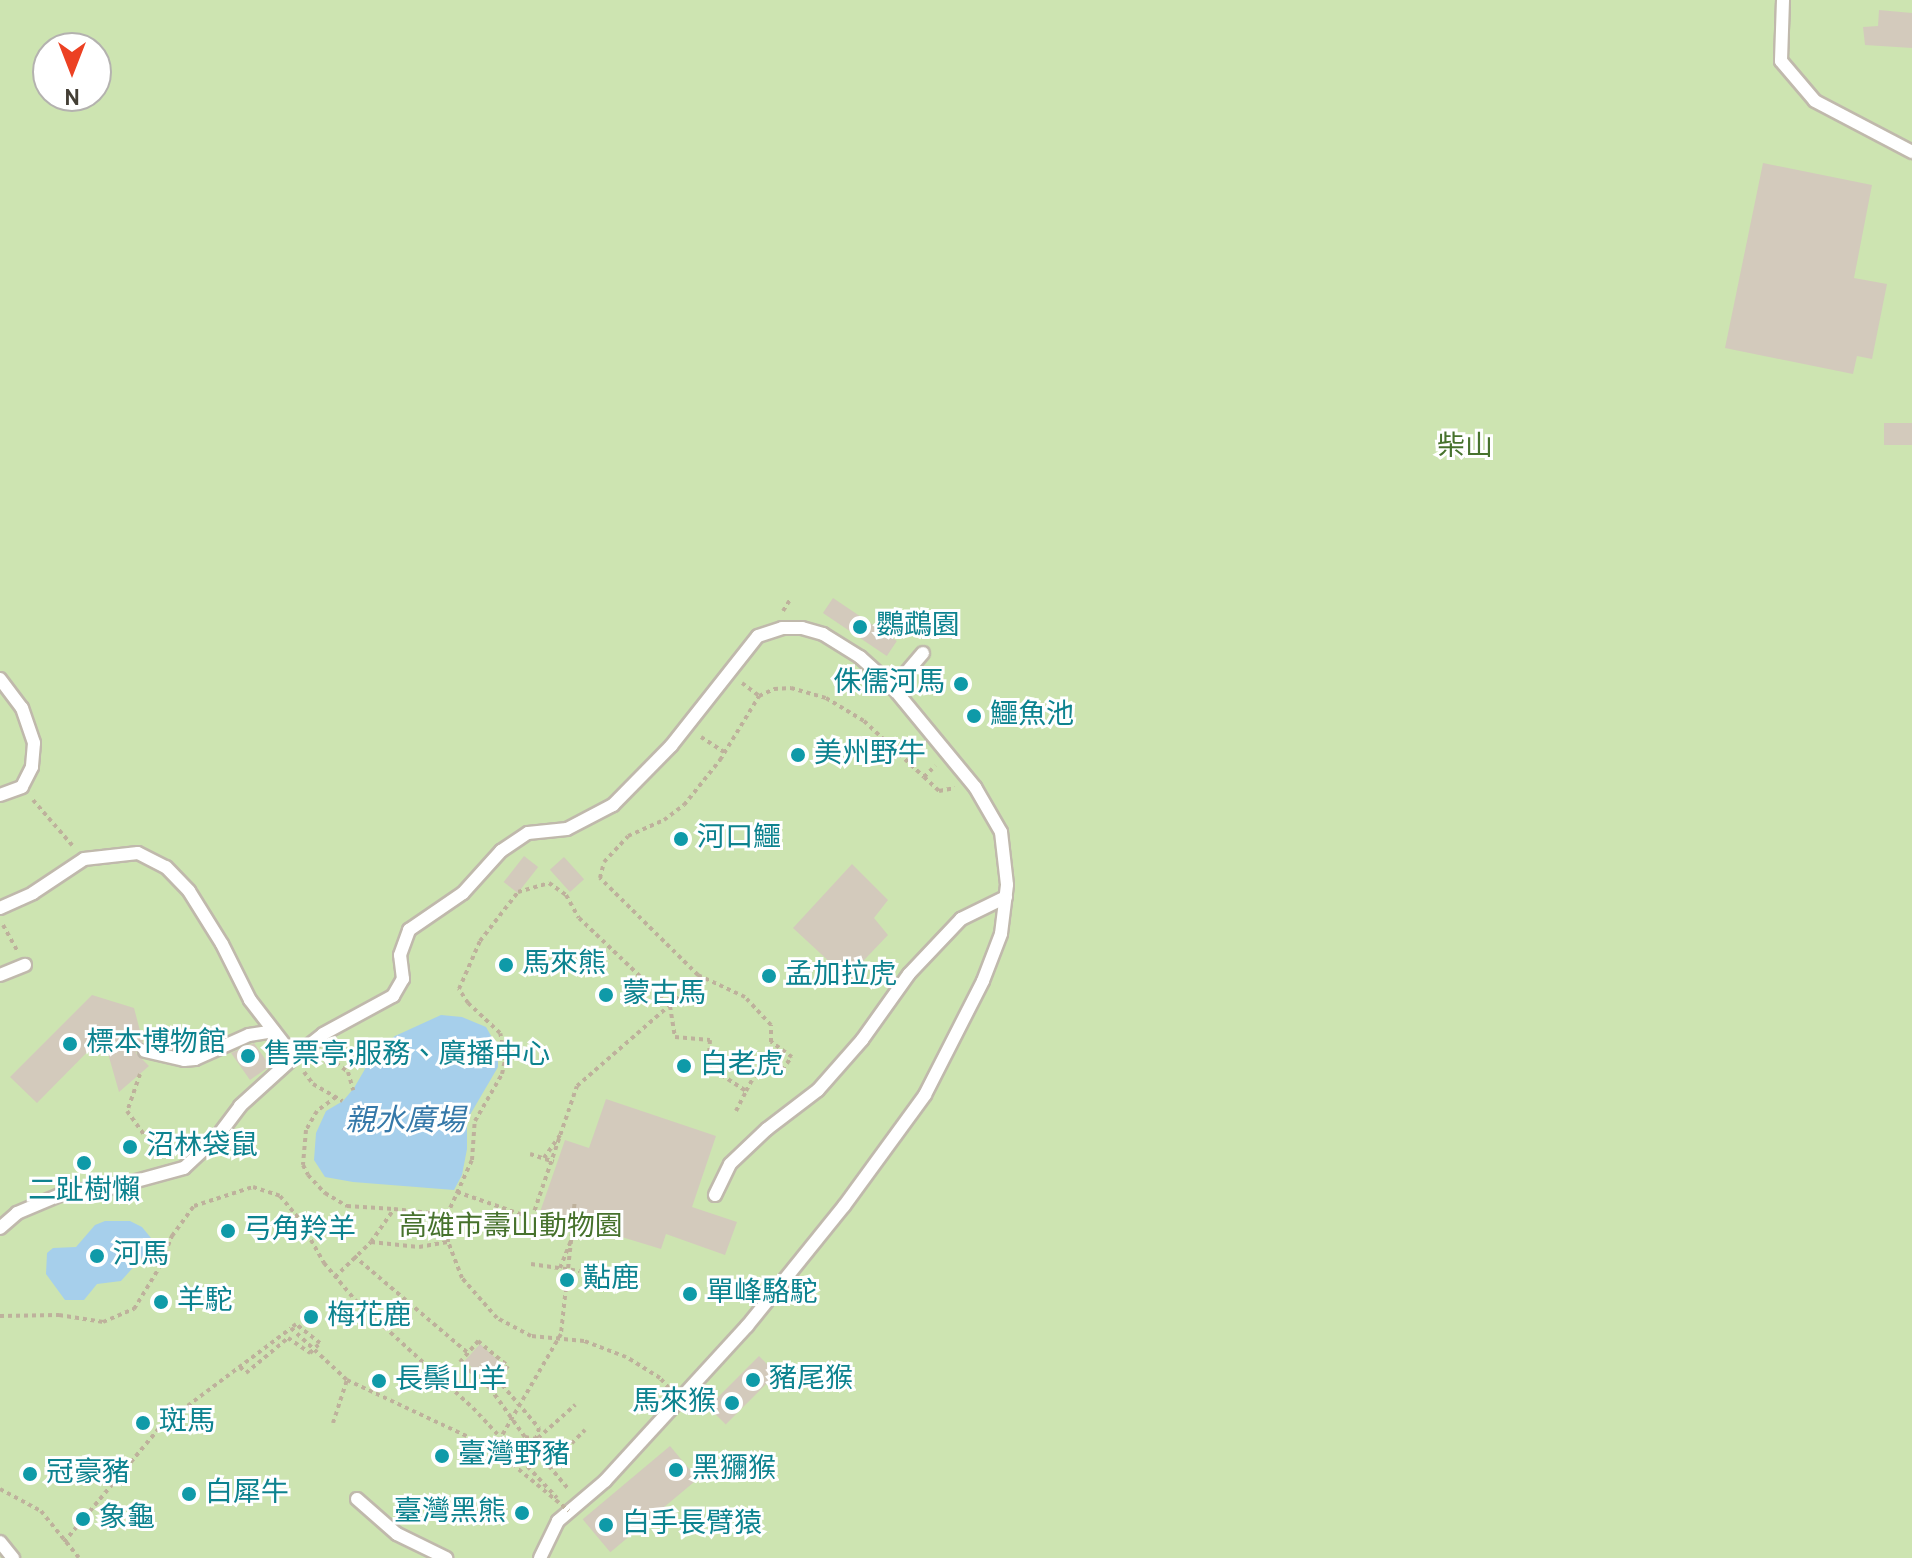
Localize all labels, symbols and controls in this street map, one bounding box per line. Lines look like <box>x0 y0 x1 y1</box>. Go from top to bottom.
north arrow <box>32 32 112 112</box>
text: N <box>64 81 80 108</box>
park label: 柴山 <box>1437 431 1493 465</box>
place label: 鸚鵡園 <box>876 610 960 644</box>
marker: 鸚鵡園 <box>851 618 869 636</box>
place label: 侏儒河馬 <box>833 667 945 701</box>
marker: 侏儒河馬 <box>952 675 970 693</box>
place label: 鱷魚池 <box>990 699 1074 733</box>
marker: 鱷魚池 <box>965 707 983 725</box>
place label: 美州野牛 <box>814 738 926 772</box>
marker: 美州野牛 <box>789 746 807 764</box>
place label: 河口鱷 <box>697 822 781 856</box>
marker: 河口鱷 <box>672 830 690 848</box>
place label: 馬來熊 <box>522 948 606 982</box>
marker: 馬來熊 <box>497 956 515 974</box>
place label: 孟加拉虎 <box>785 959 897 993</box>
marker: 孟加拉虎 <box>760 967 778 985</box>
place label: 蒙古馬 <box>622 978 706 1012</box>
marker: 蒙古馬 <box>597 986 615 1004</box>
place label: 標本博物館 <box>86 1027 226 1061</box>
marker: 標本博物館 <box>61 1035 79 1053</box>
place label: 售票亭;服務、廣播中心 <box>264 1039 550 1073</box>
marker: 售票亭;服務、廣播中心 <box>239 1047 257 1065</box>
place label: 白老虎 <box>700 1049 784 1083</box>
marker: 白老虎 <box>675 1057 693 1075</box>
water label: 親水廣場 <box>345 1105 465 1141</box>
place label: 沼林袋鼠 <box>146 1130 258 1164</box>
marker: 沼林袋鼠 <box>121 1138 139 1156</box>
marker: 二趾樹懶 <box>75 1154 93 1172</box>
place label: 二趾樹懶 <box>28 1175 140 1209</box>
park label: 高雄市壽山動物園 <box>399 1211 623 1245</box>
place label: 弓角羚羊 <box>244 1214 356 1248</box>
marker: 弓角羚羊 <box>219 1222 237 1240</box>
place label: 河馬 <box>113 1239 169 1273</box>
marker: 河馬 <box>88 1247 106 1265</box>
place label: 黇鹿 <box>583 1263 639 1297</box>
marker: 黇鹿 <box>558 1271 576 1289</box>
place label: 單峰駱駝 <box>706 1277 818 1311</box>
place label: 羊駝 <box>177 1285 233 1319</box>
marker: 單峰駱駝 <box>681 1285 699 1303</box>
marker: 羊駝 <box>152 1293 170 1311</box>
place label: 梅花鹿 <box>327 1300 411 1334</box>
marker: 梅花鹿 <box>302 1308 320 1326</box>
place label: 豬尾猴 <box>769 1363 853 1397</box>
place label: 長鬃山羊 <box>395 1364 507 1398</box>
marker: 豬尾猴 <box>744 1371 762 1389</box>
marker: 長鬃山羊 <box>370 1372 388 1390</box>
place label: 馬來猴 <box>632 1386 716 1420</box>
marker: 馬來猴 <box>723 1394 741 1412</box>
place label: 斑馬 <box>159 1406 215 1440</box>
marker: 斑馬 <box>134 1414 152 1432</box>
place label: 臺灣野豬 <box>458 1439 570 1473</box>
marker: 臺灣野豬 <box>433 1447 451 1465</box>
place label: 黑獼猴 <box>692 1453 776 1487</box>
place label: 冠豪豬 <box>46 1457 130 1491</box>
marker: 黑獼猴 <box>667 1461 685 1479</box>
marker: 冠豪豬 <box>21 1465 39 1483</box>
place label: 白犀牛 <box>205 1477 289 1511</box>
marker: 白犀牛 <box>180 1485 198 1503</box>
place label: 臺灣黑熊 <box>394 1496 506 1530</box>
place label: 象龜 <box>99 1502 155 1536</box>
marker: 臺灣黑熊 <box>513 1504 531 1522</box>
place label: 白手長臂猿 <box>622 1508 762 1542</box>
marker: 象龜 <box>74 1510 92 1528</box>
marker: 白手長臂猿 <box>597 1516 615 1534</box>

